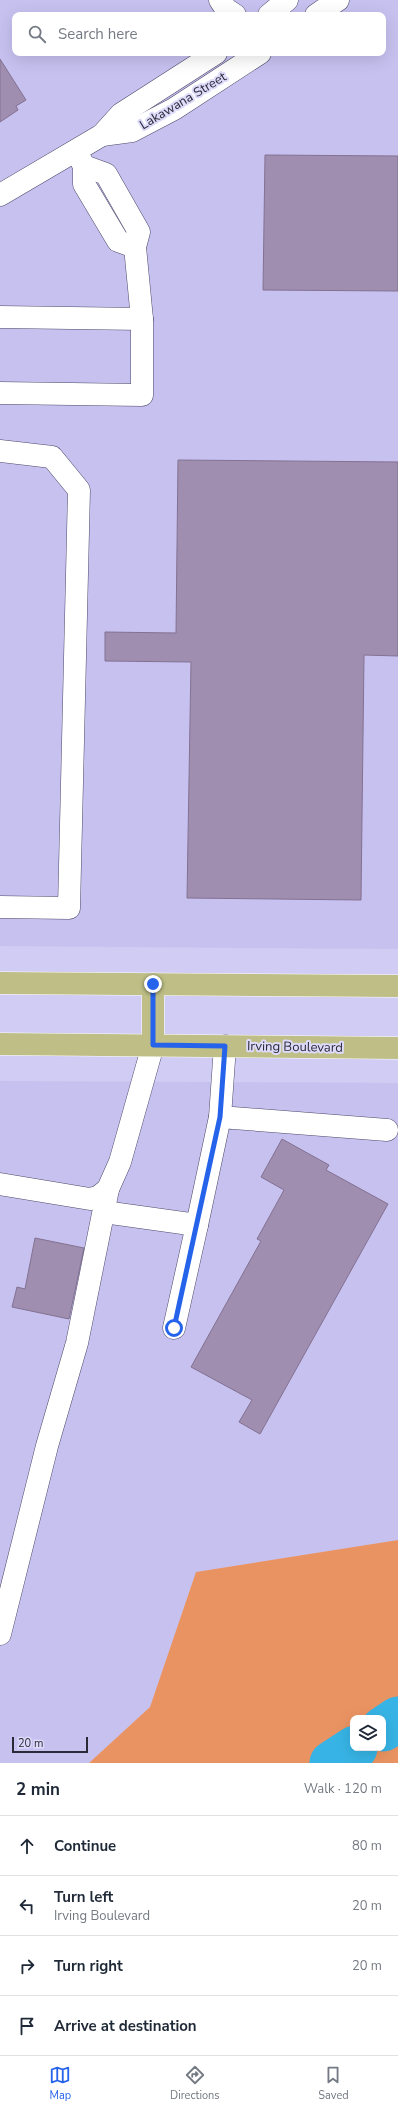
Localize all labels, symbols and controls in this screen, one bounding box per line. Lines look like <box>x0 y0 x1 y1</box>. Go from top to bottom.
search box <box>12 12 386 56</box>
icon: search <box>26 23 48 45</box>
text: Search here <box>58 24 138 44</box>
street label: Lakawana Street <box>136 68 230 134</box>
route end <box>144 975 162 993</box>
street label: Irving Boulevard <box>247 1037 343 1057</box>
route start <box>165 1319 183 1337</box>
map controls <box>350 1715 386 1751</box>
button: layers <box>350 1715 386 1751</box>
scale bar <box>12 1735 88 1754</box>
text: 20 m <box>18 1736 43 1751</box>
text: 2 min <box>16 1778 60 1801</box>
text: Walk · 120 m <box>304 1780 382 1798</box>
icon: ahead <box>16 1835 38 1857</box>
text: Continue <box>54 1836 116 1856</box>
text: 80 m <box>352 1837 382 1855</box>
text: Turn left <box>54 1887 113 1907</box>
icon: left <box>16 1895 38 1917</box>
text: 20 m <box>352 1897 382 1915</box>
text: Irving Boulevard <box>54 1907 150 1925</box>
icon: right <box>16 1955 38 1977</box>
text: Turn right <box>54 1956 123 1976</box>
text: 20 m <box>352 1957 382 1975</box>
icon: arrive <box>16 2015 38 2037</box>
text: Arrive at destination <box>54 2016 197 2036</box>
tab: Map <box>49 2064 71 2103</box>
tab: Directions <box>170 2064 220 2103</box>
tab: Saved <box>318 2064 349 2103</box>

